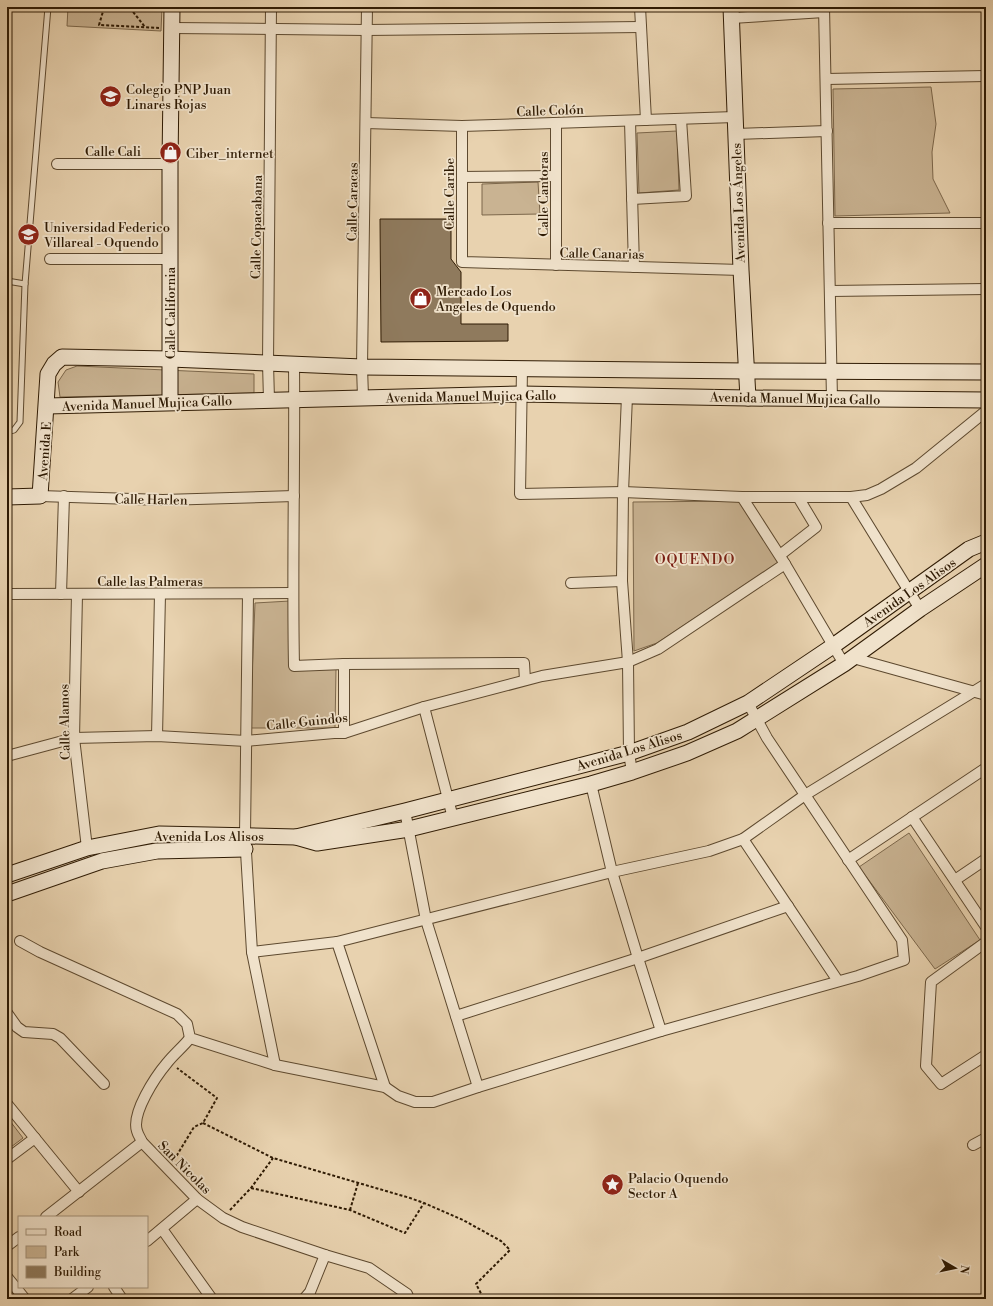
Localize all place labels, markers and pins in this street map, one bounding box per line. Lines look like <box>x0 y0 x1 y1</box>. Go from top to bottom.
place label: Colegio PNP Juan Linares Rojas <box>126 82 231 113</box>
school or university icon: Colegio PNP Juan Linares Rojas <box>97 83 123 109</box>
shop icon: Ciber_internet <box>157 140 183 166</box>
place label: Ciber_internet <box>186 146 274 162</box>
place label: Universidad Federico Villareal - Oquendo <box>43 220 170 251</box>
school or university icon: Universidad Federico Villareal - Oquendo <box>15 221 41 247</box>
place label: Mercado Los Angeles de Oquendo <box>435 284 556 315</box>
shop icon: Mercado Los Angeles de Oquendo <box>408 285 434 311</box>
place label: Palacio Oquendo Sector A <box>628 1171 729 1202</box>
place icon: Palacio Oquendo Sector A <box>600 1172 626 1198</box>

